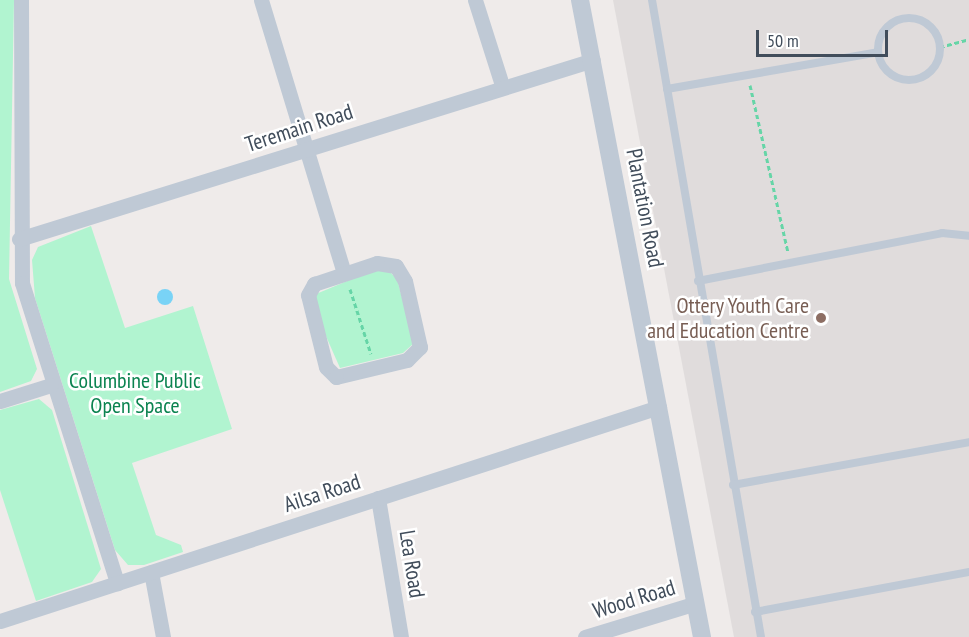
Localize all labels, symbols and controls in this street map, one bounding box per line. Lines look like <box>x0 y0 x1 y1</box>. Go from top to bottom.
scale bar <box>759 18 891 56</box>
text: 50 m <box>767 29 799 52</box>
street label: Teremain Road <box>242 98 356 158</box>
street label: Plantation Road <box>621 146 669 270</box>
place label: Ottery Youth Care and Education Centre <box>647 292 809 344</box>
marker: Ottery Youth Care and Education Centre <box>814 311 828 325</box>
park label: Columbine Public Open Space <box>69 367 201 418</box>
street label: Ailsa Road <box>280 468 364 518</box>
street label: Lea Road <box>394 528 430 600</box>
street label: Wood Road <box>590 574 678 624</box>

